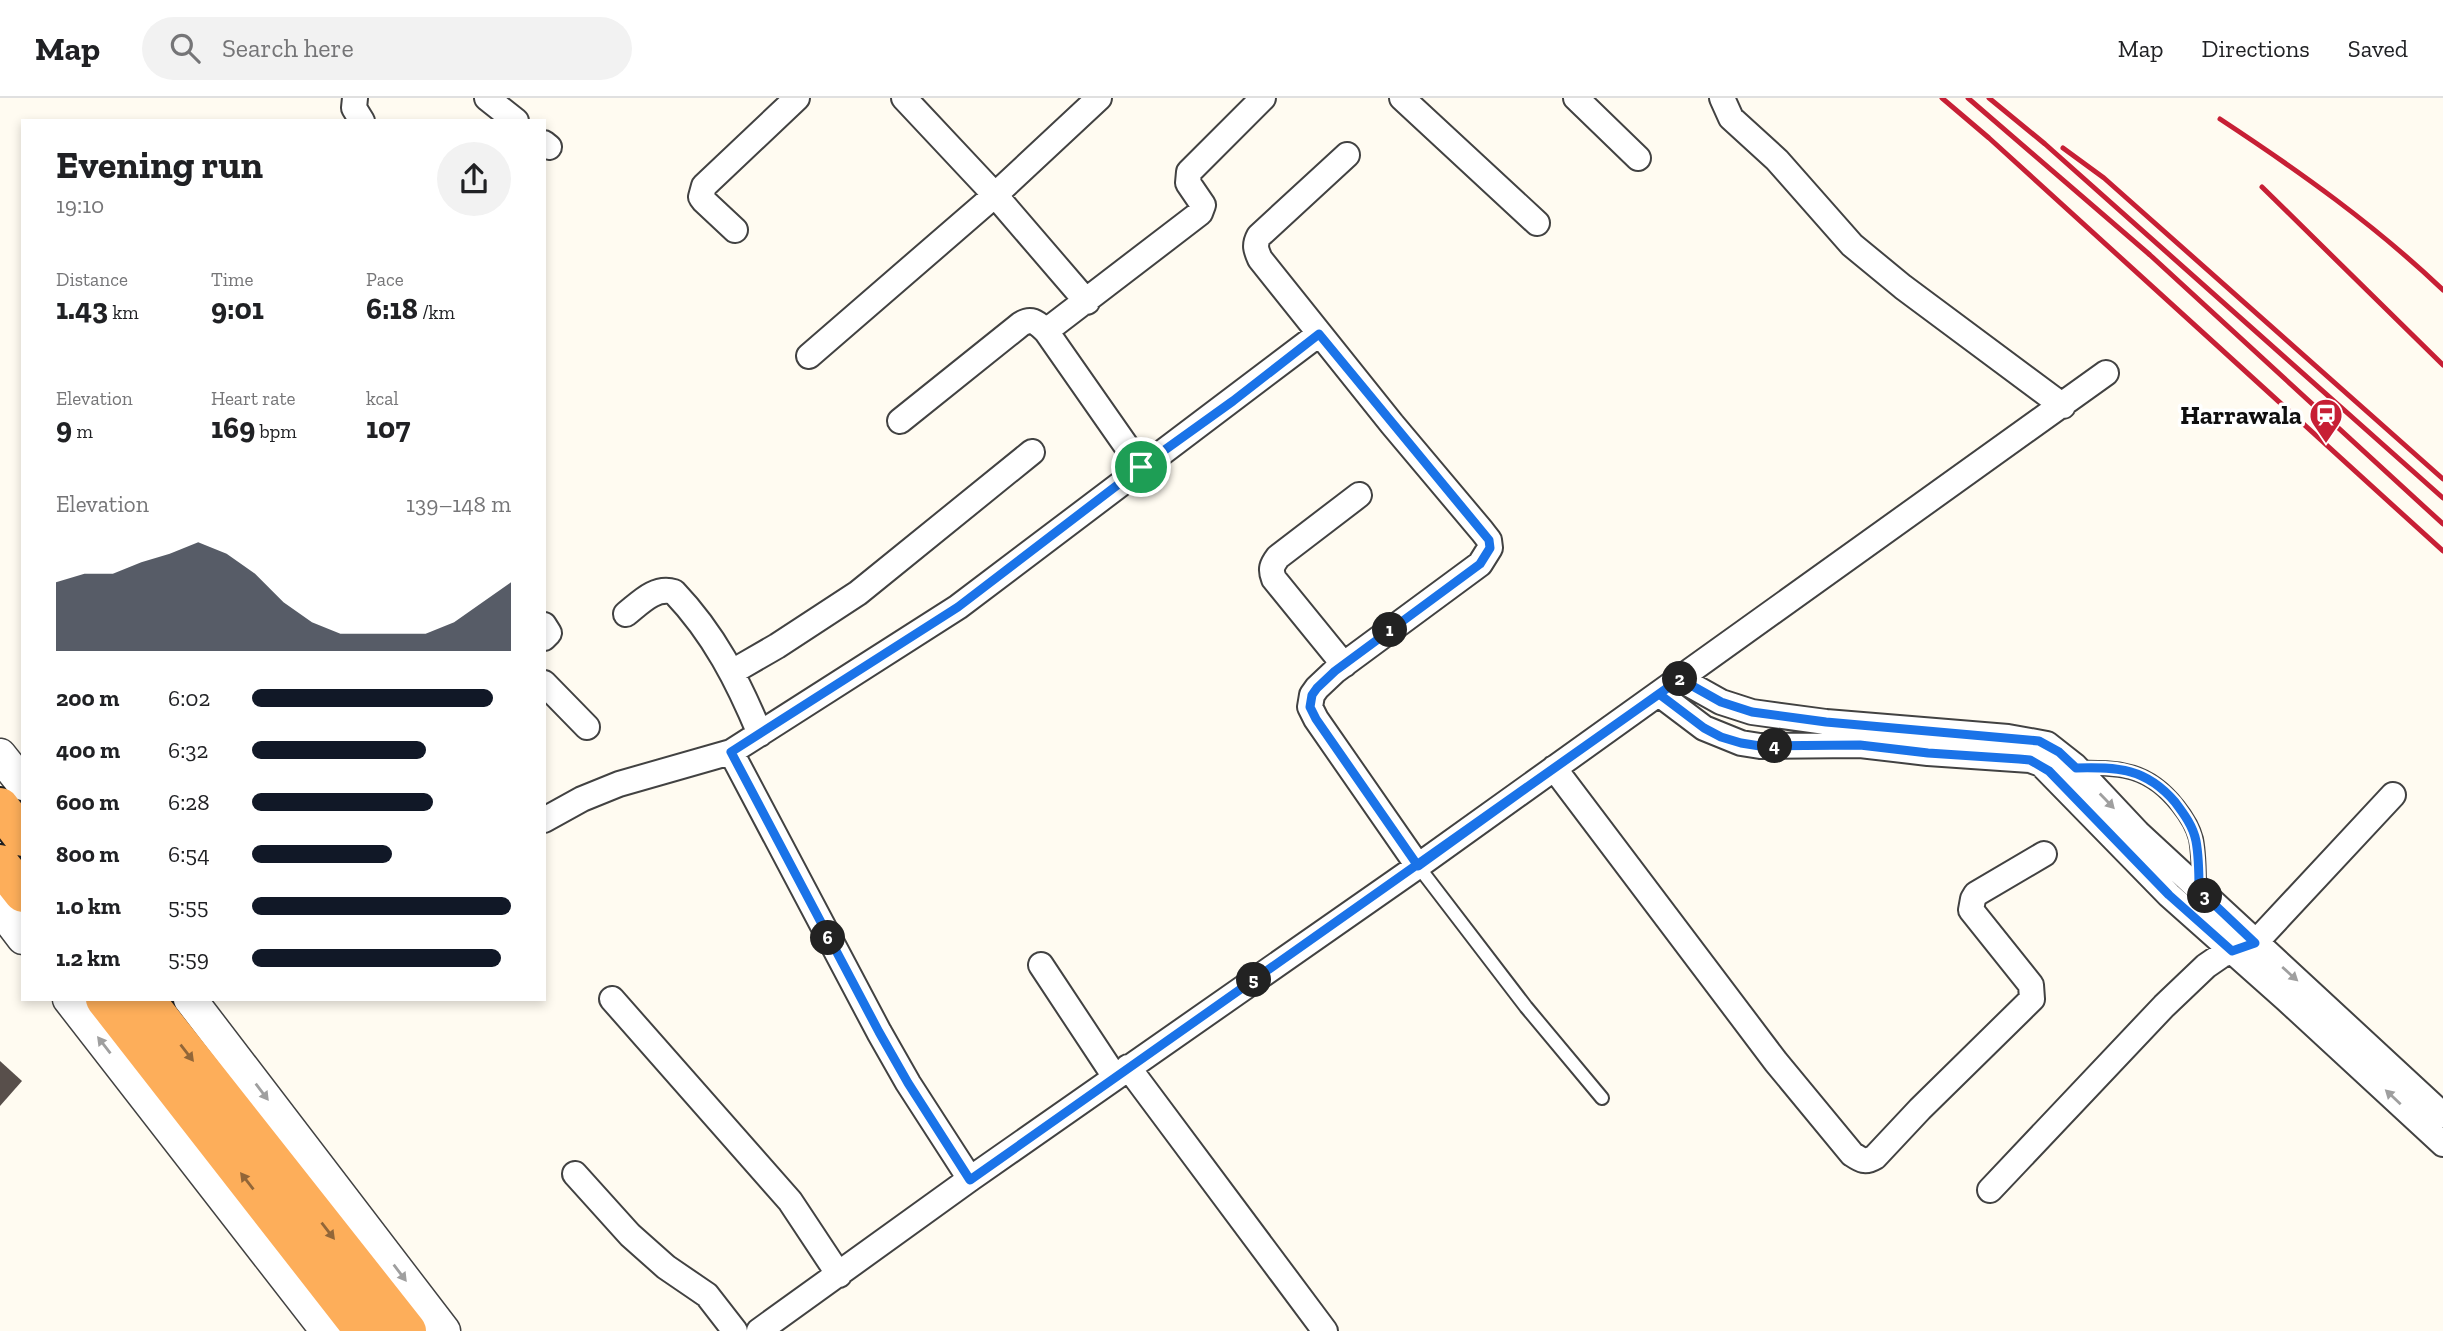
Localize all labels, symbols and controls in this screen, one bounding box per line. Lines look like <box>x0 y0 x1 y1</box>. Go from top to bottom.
search box <box>142 17 632 80</box>
text: Map <box>35 29 100 68</box>
icon: search <box>166 29 204 67</box>
text: Search here <box>222 32 354 64</box>
text: Map <box>2118 34 2164 63</box>
text: Directions <box>2202 34 2310 63</box>
text: Saved <box>2348 34 2408 63</box>
text: Evening run <box>56 142 263 188</box>
button: share <box>437 142 511 216</box>
text: 19:10 <box>56 191 104 219</box>
text: Distance <box>56 268 128 291</box>
text: Time <box>211 268 253 291</box>
text: Pace <box>366 268 404 291</box>
text: 1.43 <box>56 291 108 327</box>
text: 9:01 <box>211 291 264 327</box>
text: 6:18 <box>366 291 418 327</box>
text: km <box>108 301 139 324</box>
text: /km <box>418 301 455 324</box>
text: Elevation <box>56 387 133 410</box>
text: Heart rate <box>211 387 296 410</box>
text: kcal <box>366 387 399 410</box>
station icon: Harrawala <box>2307 396 2345 445</box>
place label: Harrawala <box>2180 399 2302 431</box>
text: 9 <box>56 410 72 446</box>
text: 169 <box>211 410 255 446</box>
text: 107 <box>366 410 410 446</box>
text: m <box>72 420 93 443</box>
text: bpm <box>255 420 297 443</box>
pin <box>1111 437 1171 497</box>
icon: arrive <box>1122 448 1160 486</box>
text: Elevation <box>56 490 149 518</box>
text: 139–148 m <box>406 490 511 518</box>
pin: 1 <box>1372 612 1408 648</box>
text: 1 <box>1386 618 1393 641</box>
pin: 2 <box>1662 662 1698 696</box>
text: 2 <box>1674 667 1685 690</box>
text: 200 m <box>56 684 119 712</box>
text: 6:02 <box>168 684 210 712</box>
pin: 4 <box>1758 728 1792 764</box>
text: 4 <box>1769 734 1780 757</box>
text: 400 m <box>56 736 120 764</box>
text: 6:32 <box>168 736 208 764</box>
text: 600 m <box>56 788 119 816</box>
text: 6:28 <box>168 788 210 816</box>
one-way arrow <box>2099 792 2115 809</box>
text: 800 m <box>56 840 119 868</box>
text: 6:54 <box>168 840 210 868</box>
pin: 3 <box>2188 878 2222 914</box>
text: 3 <box>2199 884 2210 907</box>
text: 1.0 km <box>56 892 121 920</box>
text: 5:55 <box>168 892 208 920</box>
pin: 6 <box>810 920 846 956</box>
text: 6 <box>822 926 833 949</box>
text: 1.2 km <box>56 944 120 972</box>
text: 5:59 <box>168 944 209 972</box>
pin: 5 <box>1236 962 1272 998</box>
one-way arrow <box>2281 966 2299 982</box>
text: 5 <box>1249 968 1258 991</box>
one-way arrow <box>96 1037 111 1055</box>
one-way arrow <box>179 1044 193 1062</box>
one-way arrow <box>254 1083 269 1101</box>
one-way arrow <box>2384 1089 2402 1105</box>
one-way arrow <box>239 1172 254 1190</box>
one-way arrow <box>320 1223 335 1240</box>
one-way arrow <box>392 1264 406 1282</box>

